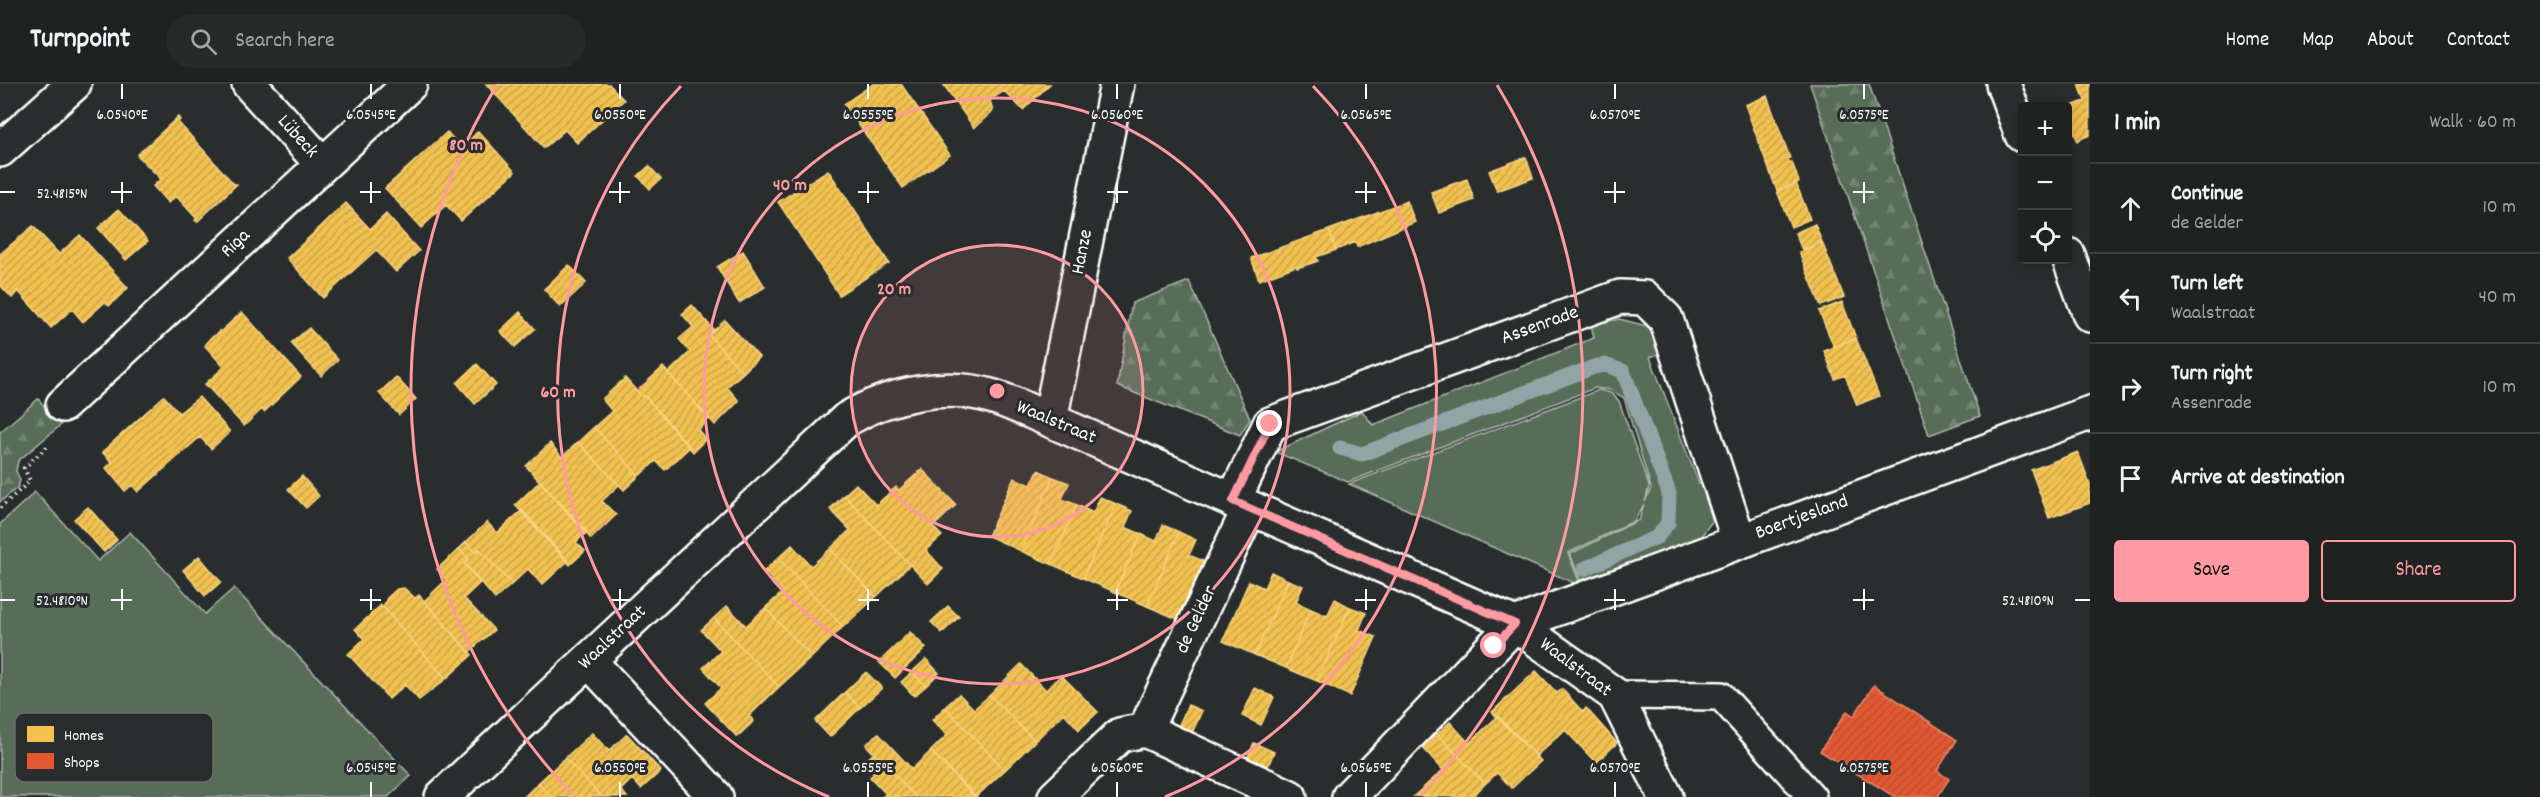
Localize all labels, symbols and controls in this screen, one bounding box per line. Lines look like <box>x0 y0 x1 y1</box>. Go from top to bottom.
search box <box>166 14 586 68</box>
text: Turnpoint <box>30 21 130 61</box>
icon: search <box>187 25 220 58</box>
text: Search here <box>235 26 335 57</box>
text: Home <box>2225 26 2269 56</box>
text: Map <box>2302 26 2334 56</box>
text: About <box>2367 26 2414 56</box>
text: Contact <box>2447 26 2510 56</box>
map controls <box>2018 102 2072 264</box>
button: + <box>2018 102 2072 156</box>
text: 6.0540°E <box>97 105 148 127</box>
text: 6.0545°E <box>346 105 396 127</box>
text: 6.0550°E <box>594 105 646 127</box>
text: 6.0555°E <box>843 105 893 127</box>
text: 6.0560°E <box>1091 105 1143 127</box>
text: 6.0565°E <box>1341 105 1392 127</box>
text: 6.0570°E <box>1590 105 1640 127</box>
text: 6.0575°E <box>1839 105 1889 127</box>
text: 1 min <box>2114 105 2160 142</box>
street label: Lübeck <box>270 109 324 165</box>
text: Walk · 60 m <box>2429 109 2516 137</box>
text: 80 m <box>449 134 483 159</box>
button: − <box>2018 156 2072 210</box>
text: 40 m <box>773 174 807 199</box>
text: Continue <box>2171 179 2243 210</box>
text: 52.4815°N <box>37 184 87 206</box>
icon: ahead <box>2114 192 2147 225</box>
text: 10 m <box>2482 194 2516 222</box>
button: locate <box>2018 210 2072 264</box>
text: de Gelder <box>2171 210 2243 238</box>
street label: Riga <box>215 223 258 265</box>
street label: Hanze <box>1065 227 1101 277</box>
text: Turn left <box>2171 269 2243 300</box>
text: 20 m <box>877 278 911 303</box>
icon: left <box>2114 282 2147 315</box>
text: 40 m <box>2478 284 2516 312</box>
street label: Assenrade <box>1497 299 1583 353</box>
text: Waalstraat <box>2171 300 2255 328</box>
text: Turn right <box>2171 359 2253 390</box>
icon: right <box>2114 372 2147 405</box>
text: 10 m <box>2482 374 2516 402</box>
text: 60 m <box>540 381 576 406</box>
centre of rings <box>987 381 1007 401</box>
text: Assenrade <box>2171 390 2252 418</box>
street label: Waalstraat <box>1012 394 1100 452</box>
route end <box>1256 410 1282 436</box>
icon: arrive <box>2114 462 2147 495</box>
text: Arrive at destination <box>2171 463 2345 494</box>
street label: Boertjesland <box>1752 488 1852 548</box>
button: Save <box>2114 540 2309 602</box>
button: Share <box>2321 540 2516 602</box>
street label: de Gelder <box>1169 581 1225 659</box>
text: 52.4810°N <box>36 591 88 613</box>
text: 52.4810°N <box>2002 591 2054 613</box>
street label: Waalstraat <box>573 599 653 677</box>
street label: Waalstraat <box>1533 631 1617 705</box>
route start <box>1480 632 1506 658</box>
legend <box>15 713 213 782</box>
text: Homes <box>64 725 104 748</box>
text: Shops <box>64 752 100 775</box>
text: 6.0545°E <box>346 758 396 780</box>
text: 6.0550°E <box>594 758 646 780</box>
text: 6.0555°E <box>843 758 893 780</box>
text: 6.0560°E <box>1091 758 1143 780</box>
text: 6.0565°E <box>1341 758 1392 780</box>
text: 6.0570°E <box>1590 758 1640 780</box>
text: 6.0575°E <box>1839 758 1889 780</box>

